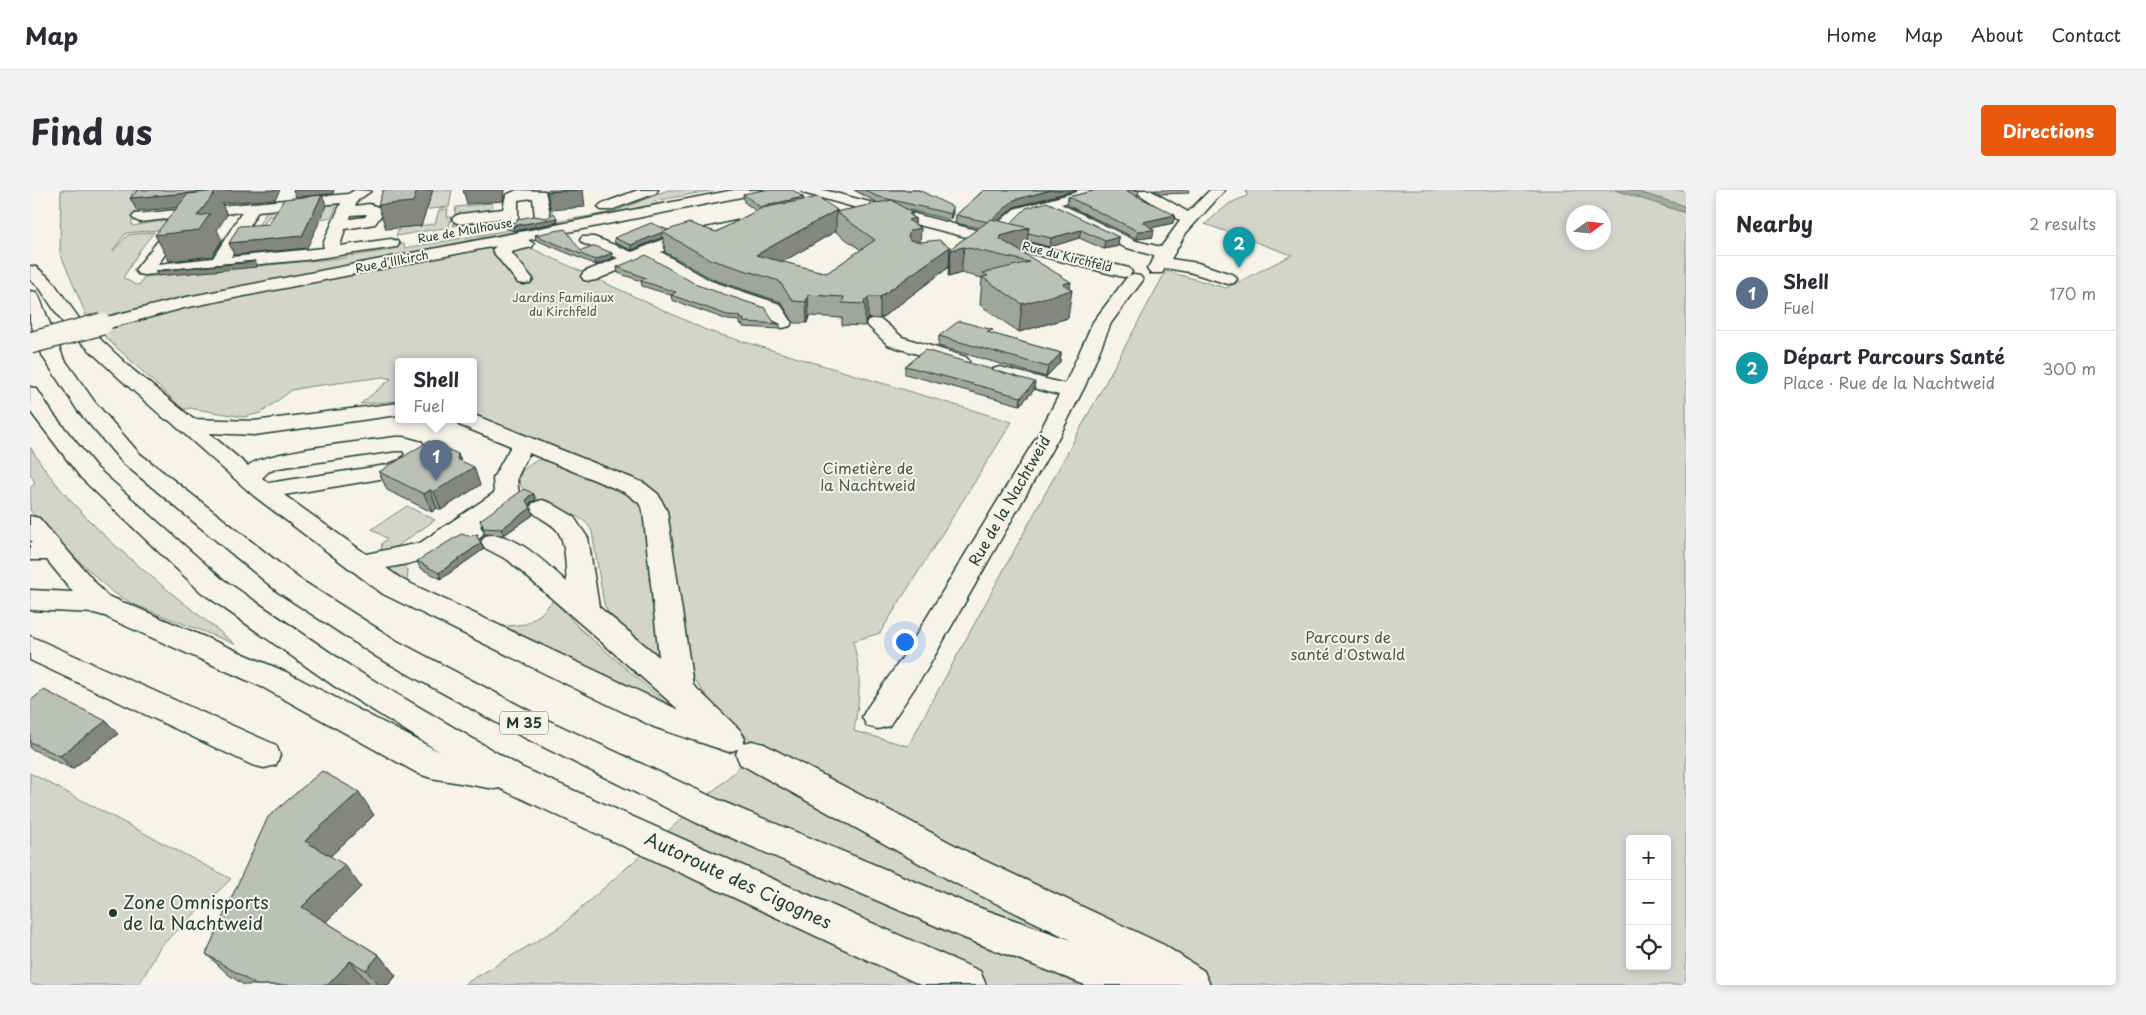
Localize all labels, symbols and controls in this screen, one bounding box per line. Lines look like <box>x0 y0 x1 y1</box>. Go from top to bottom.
text: Map <box>25 17 78 53</box>
text: Home <box>1826 21 1876 48</box>
text: Map <box>1904 21 1943 48</box>
text: About <box>1971 21 2023 48</box>
text: Contact <box>2051 21 2121 48</box>
text: Find us <box>30 104 152 157</box>
button: Directions <box>1981 105 2116 156</box>
north arrow <box>1566 205 1611 250</box>
text: Nearby <box>1736 207 1813 239</box>
text: 2 results <box>2029 211 2096 235</box>
street label: Rue de Mulhouse <box>416 213 514 247</box>
pin: 2 <box>1223 227 1255 268</box>
street label: Rue du Kirchfeld <box>1020 236 1114 276</box>
street label: Rue d'Illkirch <box>354 245 430 277</box>
text: Shell <box>1783 267 1829 295</box>
text: 1 <box>1748 281 1756 305</box>
text: 170 m <box>2050 281 2096 305</box>
park label: Jardins Familiaux du Kirchfeld <box>512 288 614 320</box>
text: Fuel <box>1783 295 1814 319</box>
text: Départ Parcours Santé <box>1783 342 2005 370</box>
text: 2 <box>1746 356 1758 380</box>
text: 300 m <box>2042 356 2096 380</box>
popup <box>395 358 477 423</box>
text: Shell <box>413 365 459 393</box>
text: Place · Rue de la Nachtweid <box>1783 370 1995 394</box>
text: Fuel <box>413 393 445 417</box>
street label: Rue de la Nachtweid <box>962 431 1055 570</box>
pin: 1 <box>420 440 452 481</box>
park label: Cimetière de la Nachtweid <box>820 456 916 496</box>
park label: Parcours de santé d'Ostwald <box>1291 625 1405 665</box>
your location <box>892 629 918 655</box>
road number: M 35 <box>500 712 548 734</box>
street label: Autoroute des Cigognes <box>641 824 837 935</box>
map controls <box>1626 835 1671 970</box>
button: + <box>1626 835 1671 880</box>
button: − <box>1626 880 1671 925</box>
place label: Zone Omnisports de la Nachtweid <box>123 888 269 936</box>
marker: Zone Omnisports de la Nachtweid <box>107 907 119 919</box>
button: locate <box>1626 925 1671 970</box>

